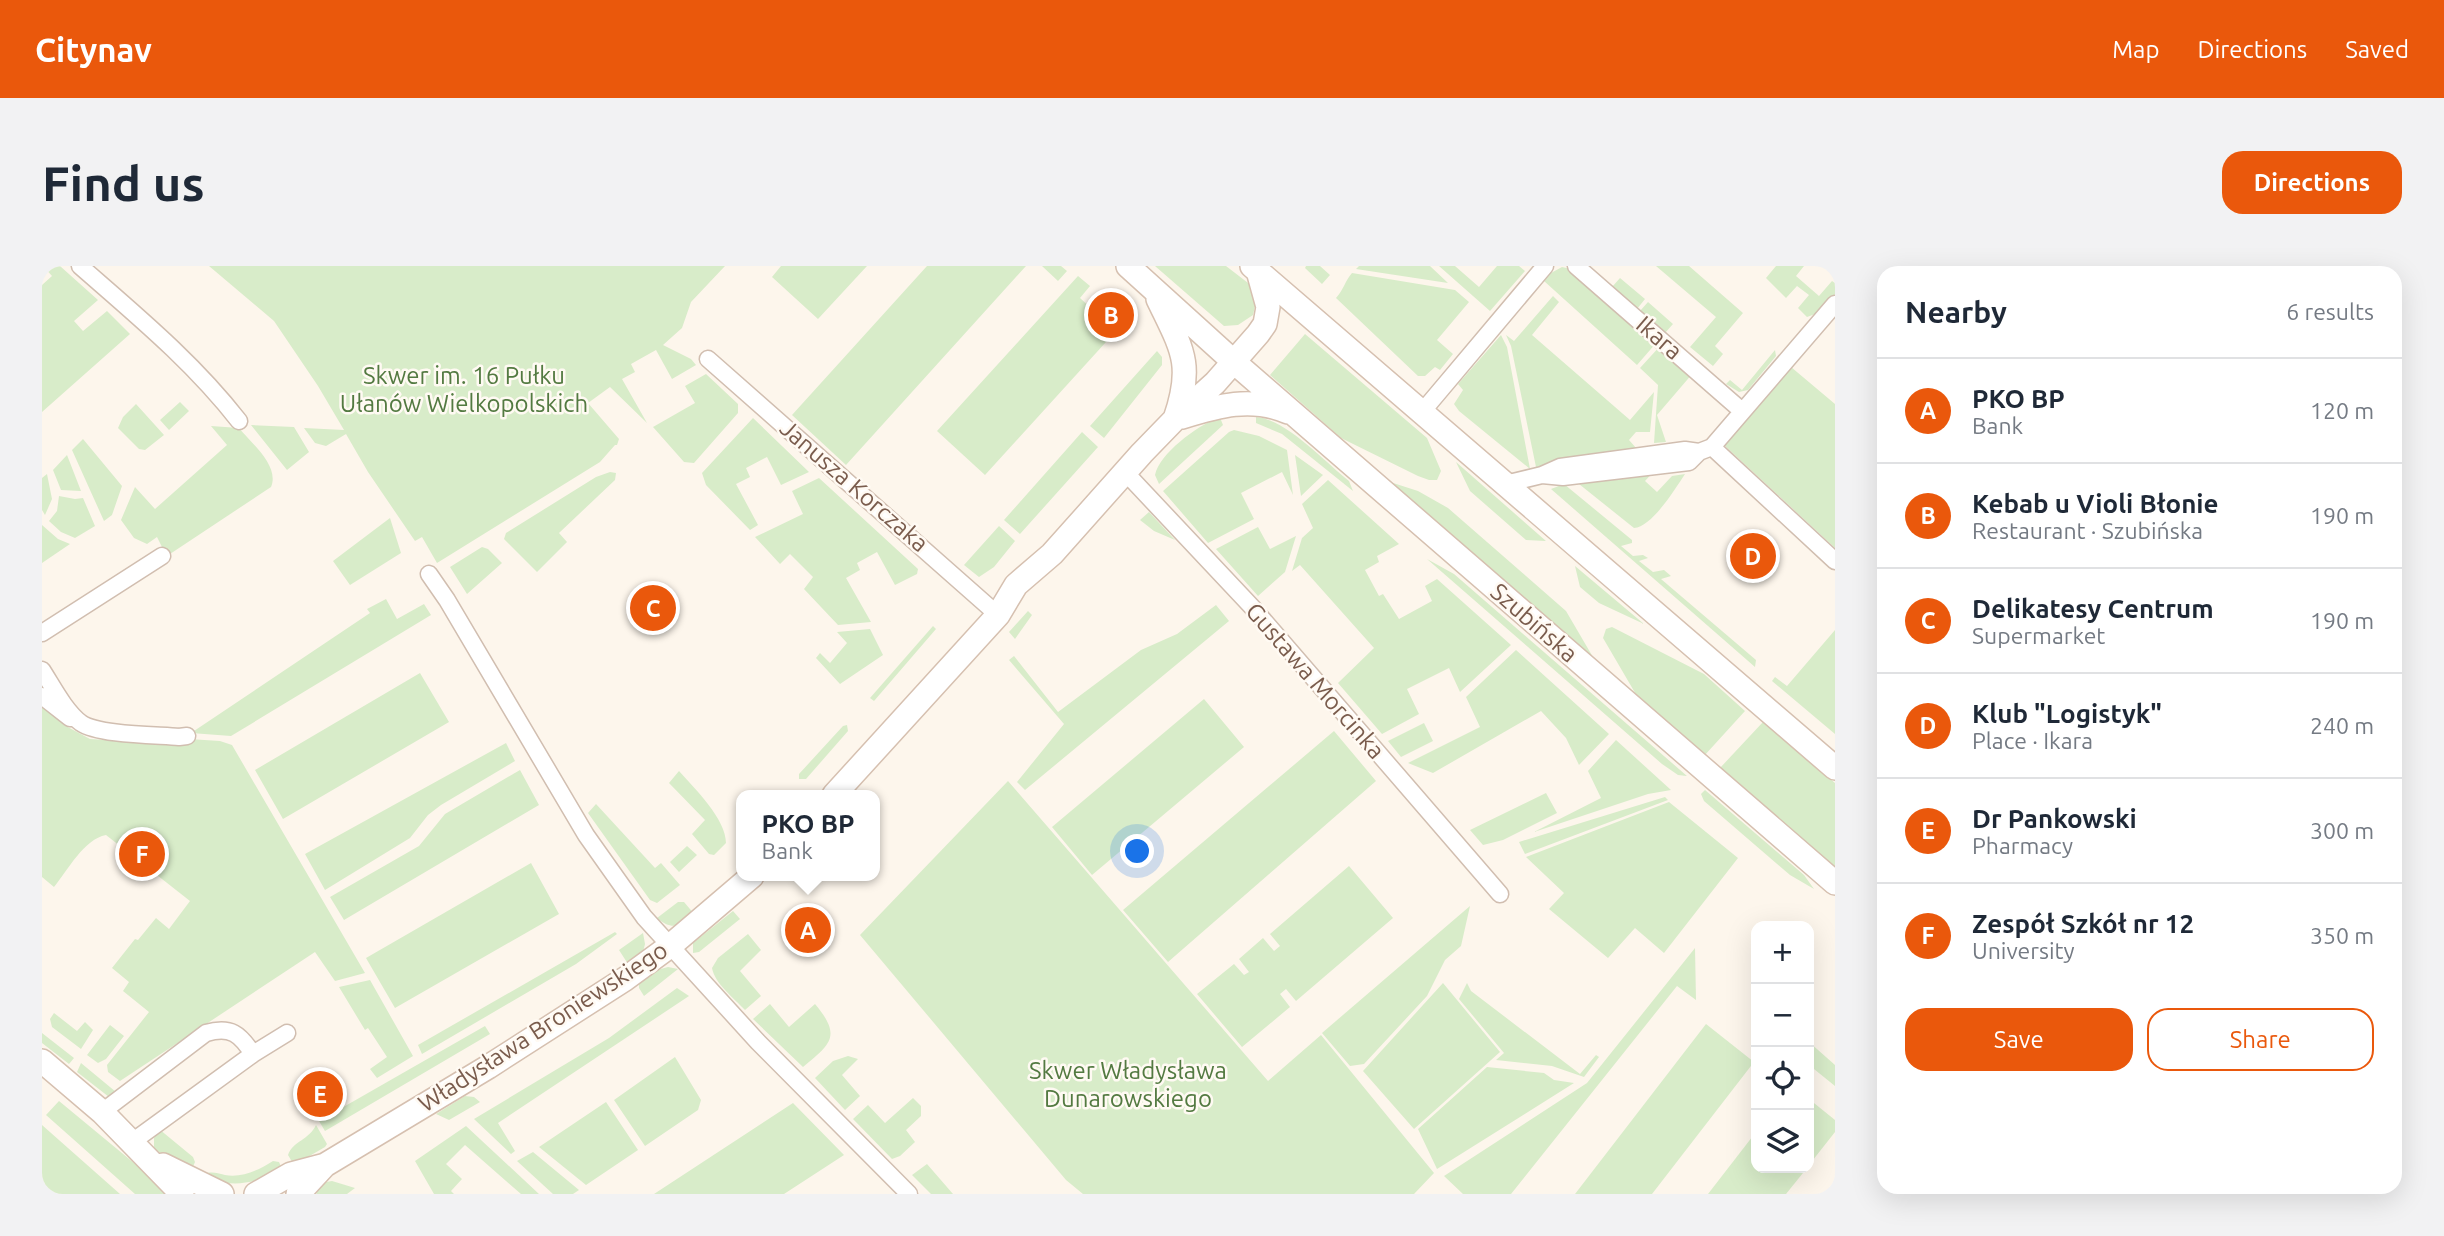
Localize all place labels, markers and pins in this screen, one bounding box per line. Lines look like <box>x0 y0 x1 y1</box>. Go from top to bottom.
pin: B <box>1088 289 1134 341</box>
pin: D <box>1730 530 1776 582</box>
pin: C <box>630 582 676 634</box>
pin: F <box>119 828 165 880</box>
pin: A <box>785 904 831 956</box>
pin: E <box>297 1068 343 1120</box>

